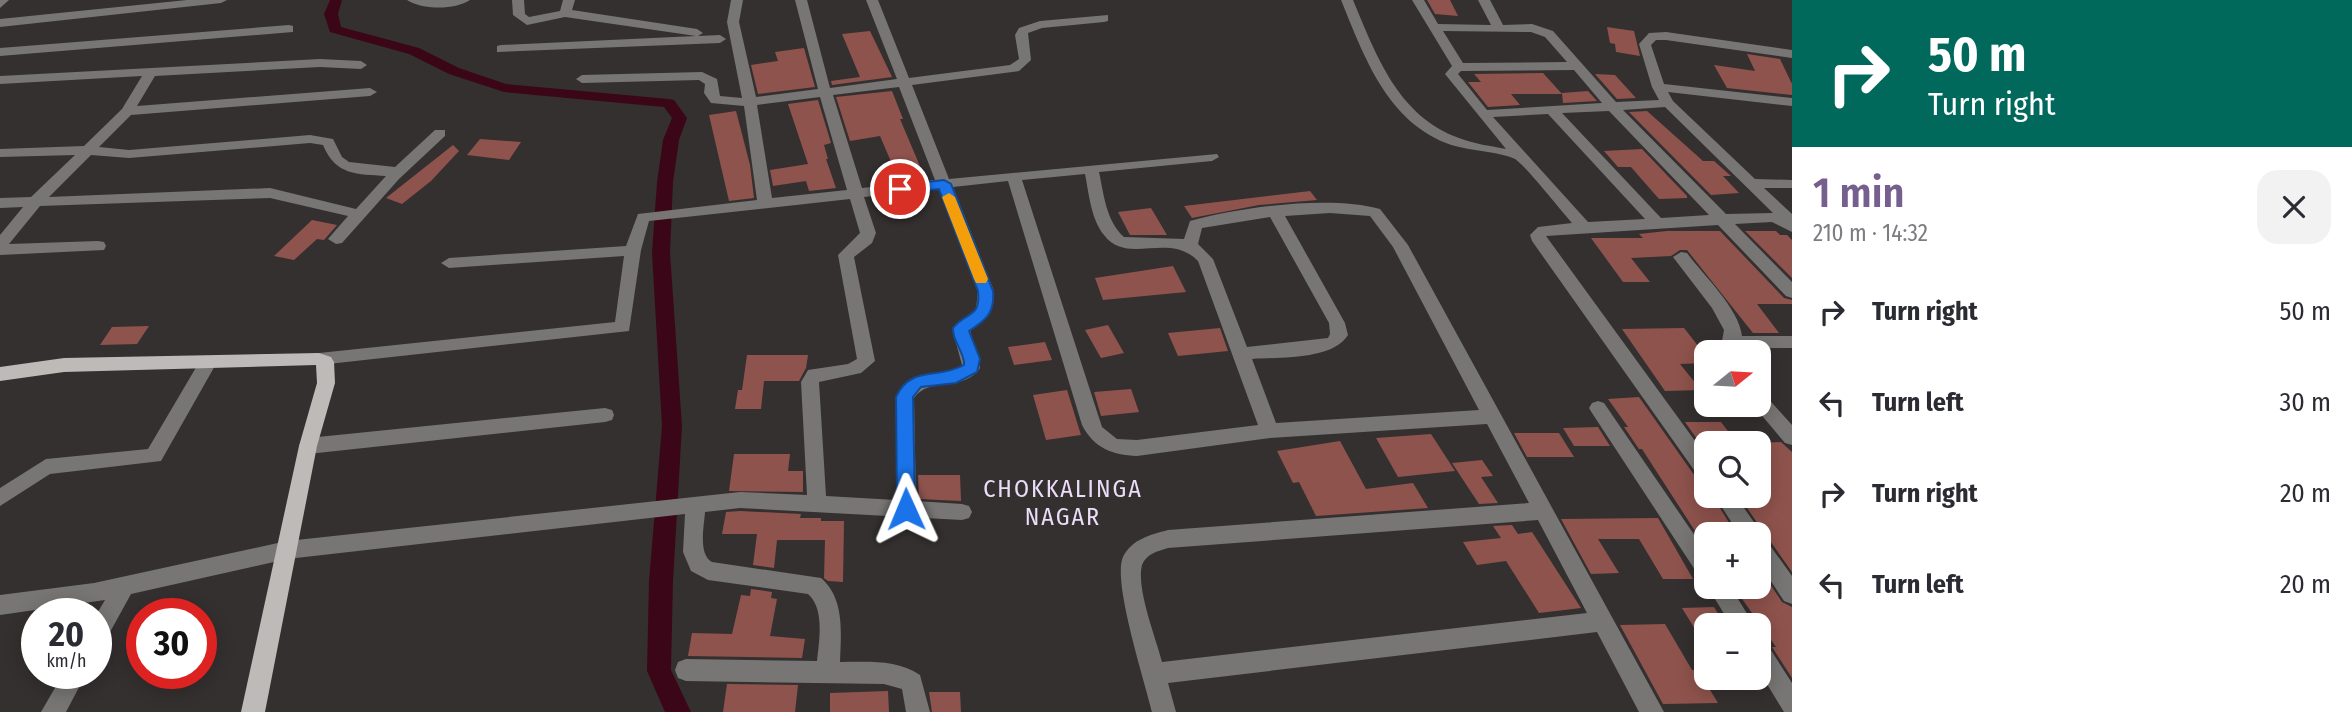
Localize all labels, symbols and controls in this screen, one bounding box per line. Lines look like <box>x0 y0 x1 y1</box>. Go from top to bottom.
text: 50 m <box>1928 25 2026 84</box>
icon: right <box>1813 28 1904 119</box>
text: Turn right <box>1928 85 2055 123</box>
pin <box>870 159 930 219</box>
text: 1 min <box>1813 168 1904 218</box>
icon: arrive <box>881 170 919 208</box>
button: close <box>2257 170 2331 244</box>
text: 210 m · 14:32 <box>1813 219 1928 247</box>
icon: right <box>1813 293 1851 331</box>
text: Turn right <box>1872 296 1978 327</box>
text: 50 m <box>2279 296 2331 327</box>
north arrow <box>1694 340 1771 416</box>
map controls <box>1694 340 1771 690</box>
icon: left <box>1813 384 1851 422</box>
text: Turn left <box>1872 387 1964 418</box>
text: 30 m <box>2280 387 2331 418</box>
button: search <box>1694 431 1771 508</box>
position arrow <box>869 472 943 546</box>
district label: CHOKKALINGA NAGAR <box>983 475 1143 531</box>
icon: right <box>1813 475 1851 513</box>
text: Turn right <box>1872 478 1978 509</box>
text: 20 m <box>2280 478 2331 509</box>
button: + <box>1694 522 1771 599</box>
icon: left <box>1813 566 1851 604</box>
text: Turn left <box>1872 569 1964 600</box>
text: 20 m <box>2280 569 2331 600</box>
speed limit sign: 30 <box>126 598 217 689</box>
text: 20 <box>49 613 84 655</box>
button: − <box>1694 613 1771 690</box>
text: km/h <box>46 650 87 672</box>

